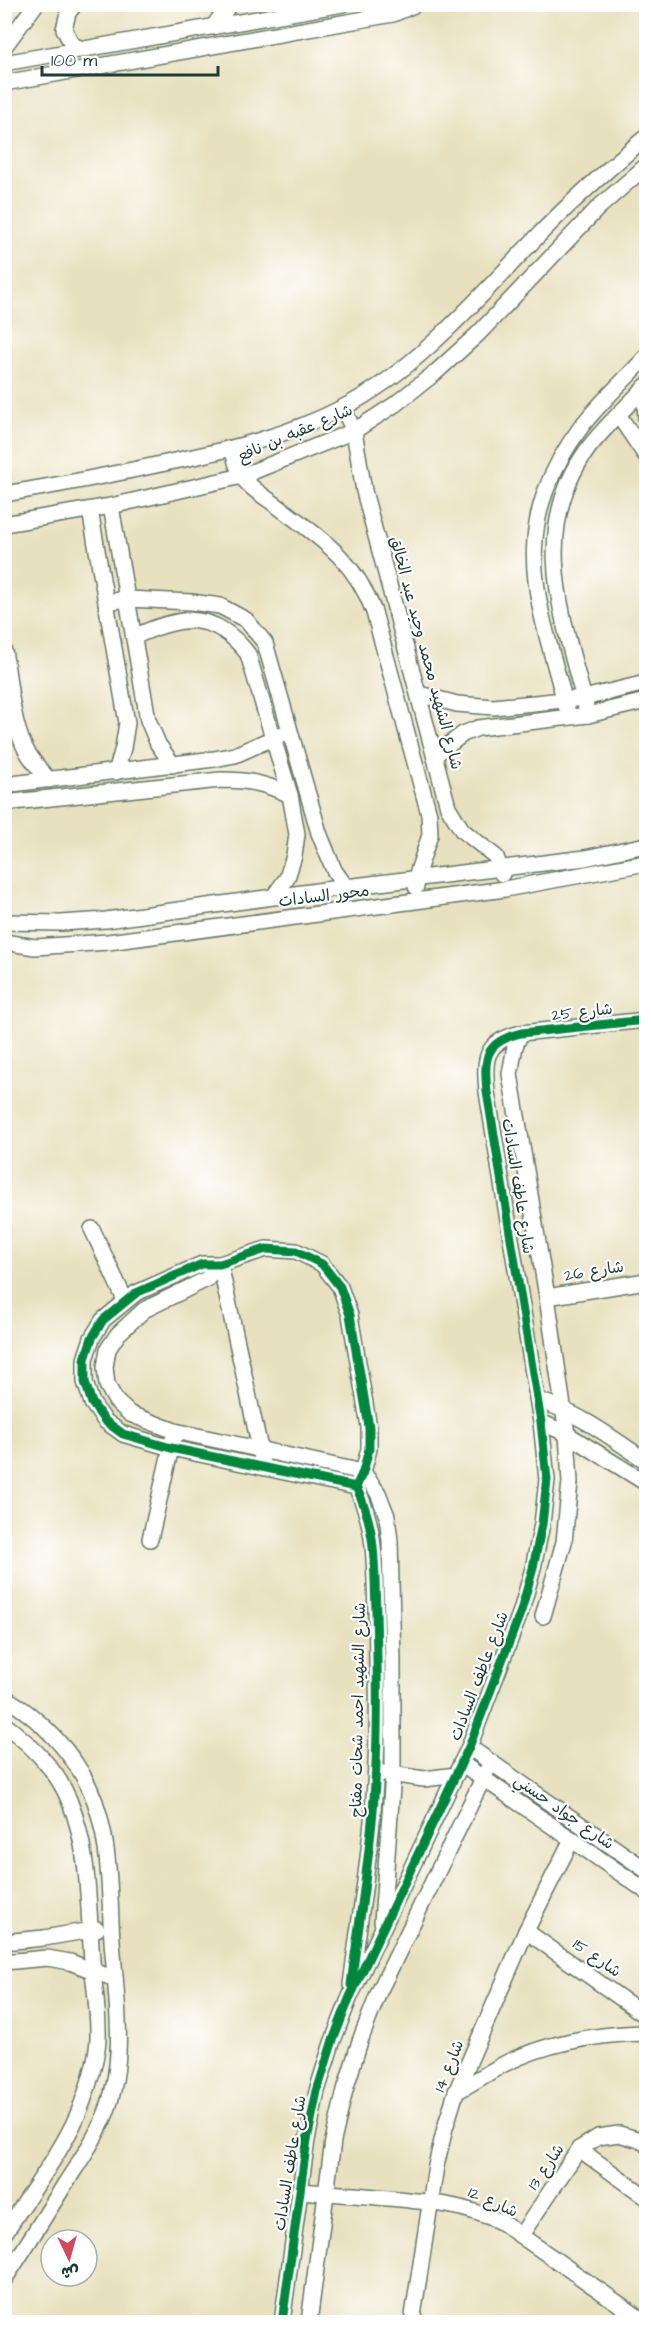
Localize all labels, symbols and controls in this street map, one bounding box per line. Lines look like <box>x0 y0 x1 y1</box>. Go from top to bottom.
scale bar <box>42 39 218 77</box>
text: 100 m <box>51 48 97 73</box>
street label: شارع عقبه بن نافع <box>234 399 356 467</box>
street label: شارع الشهيد محمد وحيد عبد الخالق <box>384 534 468 772</box>
street label: محور السادات <box>277 880 371 912</box>
street label: شارع 25 <box>550 998 614 1026</box>
street label: شارع عاطف السادات <box>496 1117 540 1255</box>
street label: شارع 26 <box>563 1255 625 1287</box>
street label: شارع الشهيد احمد شحات مفتاح <box>345 1602 371 1818</box>
street label: شارع عاطف السادات <box>444 1608 514 1744</box>
street label: شارع جواد حسني <box>508 1769 619 1857</box>
street label: شارع 15 <box>568 1933 626 1983</box>
street label: شارع 14 <box>429 2037 469 2095</box>
street label: شارع عاطف السادات <box>268 2094 312 2232</box>
street label: شارع 13 <box>523 2140 569 2194</box>
street label: شارع 12 <box>465 2181 521 2223</box>
north arrow <box>39 2228 99 2288</box>
text: ش <box>60 2260 80 2284</box>

